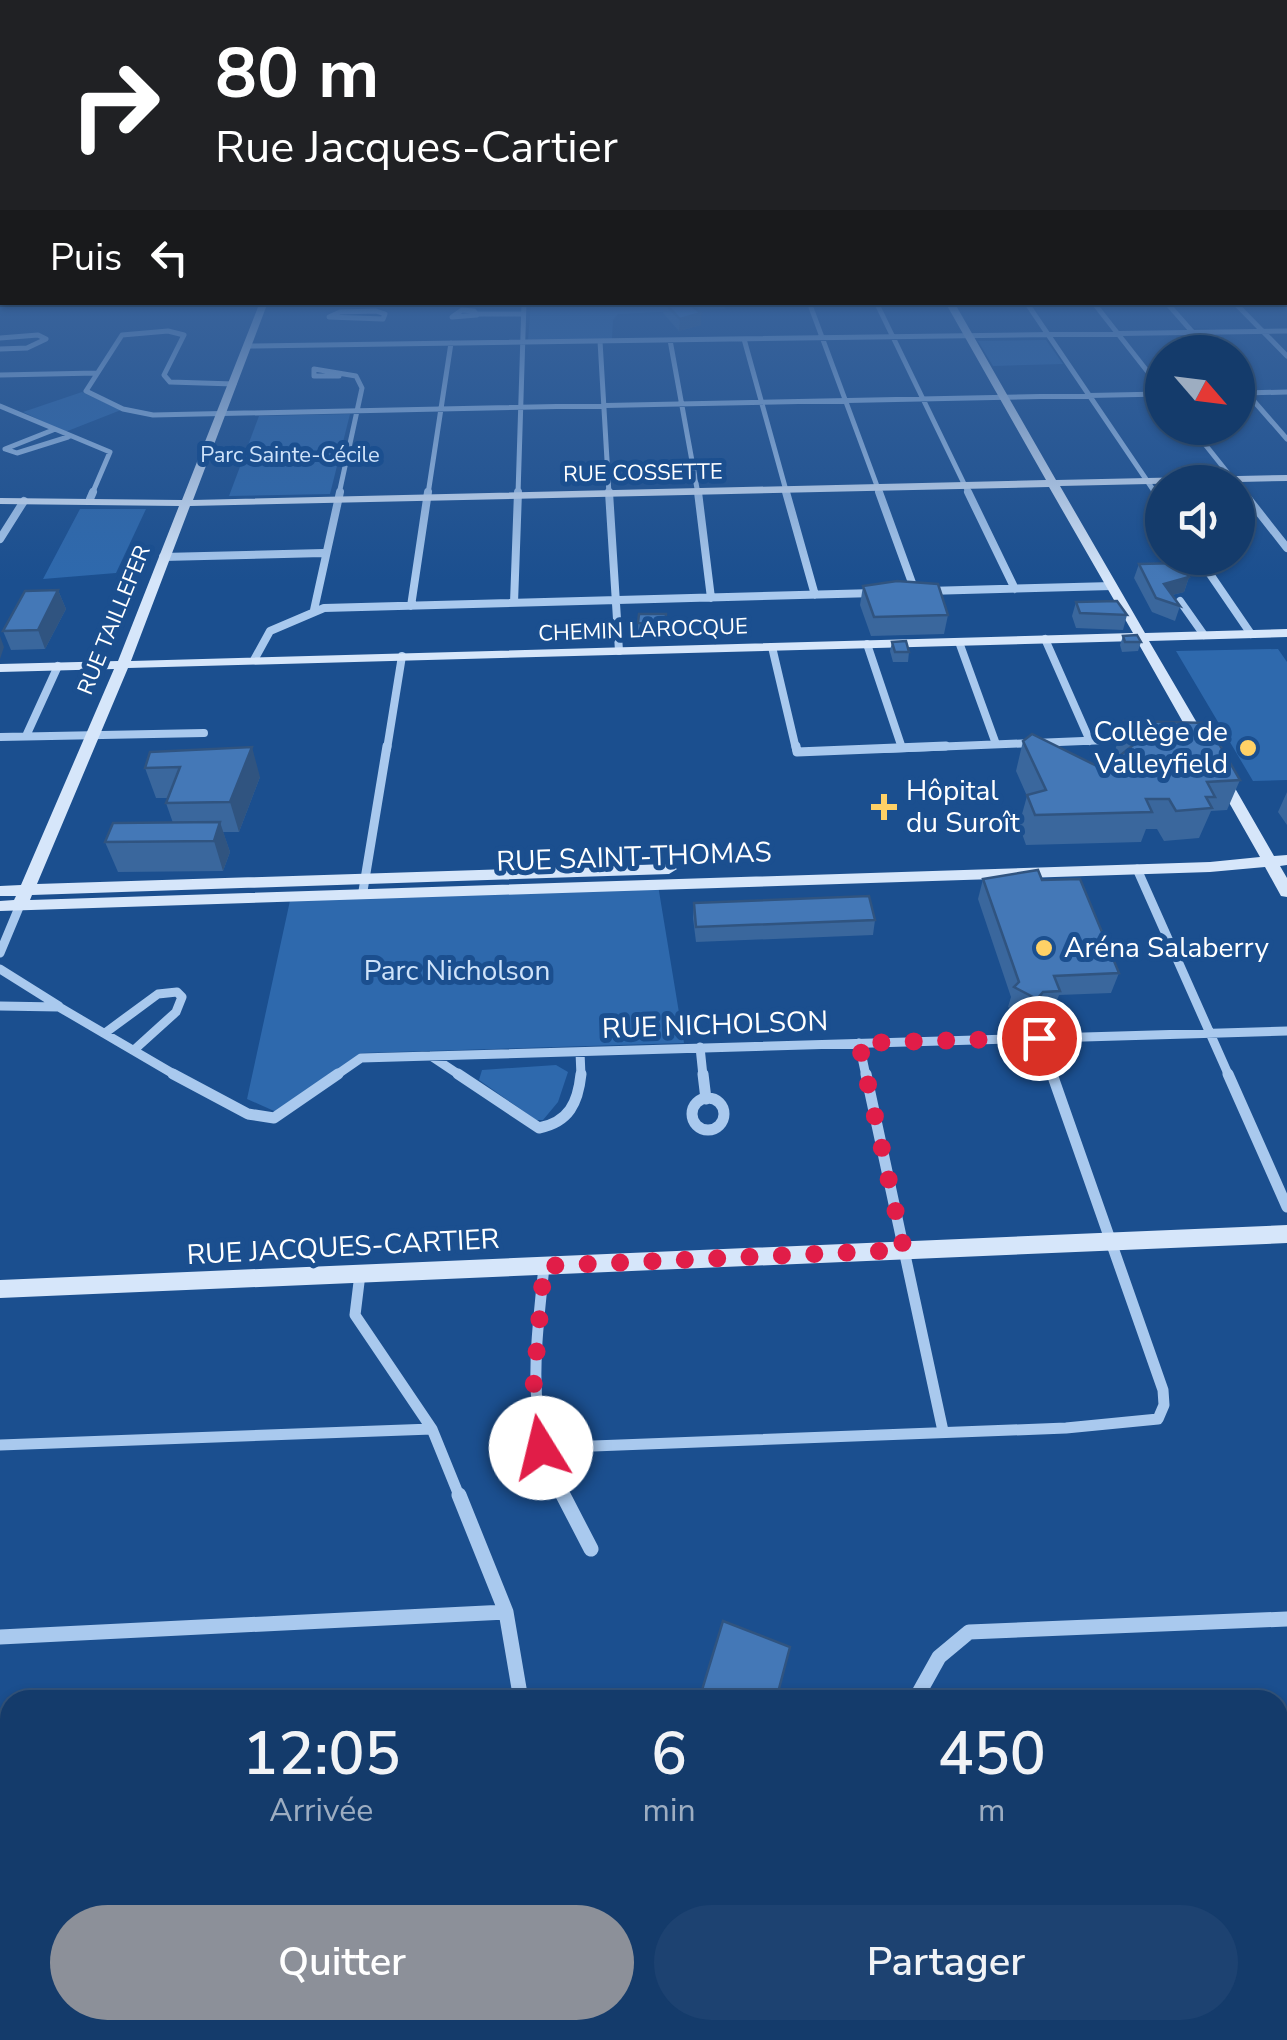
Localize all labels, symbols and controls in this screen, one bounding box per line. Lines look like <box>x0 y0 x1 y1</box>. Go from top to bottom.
text: 80 m <box>215 26 379 122</box>
icon: right <box>50 40 180 170</box>
text: Rue Jacques-Cartier <box>215 117 618 178</box>
icon: left <box>142 230 197 285</box>
text: Puis <box>50 232 122 283</box>
north arrow <box>1145 335 1255 445</box>
map controls <box>1145 335 1255 575</box>
park label: Parc Sainte-Cécile <box>200 440 380 470</box>
street label: RUE COSSETTE <box>563 457 723 489</box>
button: sound <box>1145 465 1255 575</box>
street label: RUE TAILLEFER <box>70 541 158 699</box>
street label: CHEMIN LAROCQUE <box>538 611 748 649</box>
place label: Collège de Valleyfield <box>1094 713 1228 783</box>
marker: Collège de Valleyfield <box>1237 737 1259 759</box>
place label: Hôpital du Suroît <box>906 772 1020 842</box>
marker: Hôpital du Suroît <box>871 794 897 820</box>
street label: RUE SAINT-THOMAS <box>496 833 772 881</box>
place label: Aréna Salaberry <box>1064 929 1269 967</box>
marker: Aréna Salaberry <box>1033 937 1055 959</box>
park label: Parc Nicholson <box>364 952 550 990</box>
pin <box>997 996 1082 1081</box>
street label: RUE NICHOLSON <box>601 1002 829 1048</box>
icon: arrive <box>1012 1011 1067 1066</box>
street label: RUE JACQUES-CARTIER <box>186 1220 500 1274</box>
position arrow <box>489 1396 593 1500</box>
text: 12:05 <box>242 1713 400 1795</box>
text: 6 <box>651 1713 687 1795</box>
text: 450 <box>938 1713 1046 1795</box>
text: Arrivée <box>269 1789 373 1832</box>
text: min <box>643 1789 696 1832</box>
text: m <box>978 1789 1006 1832</box>
button: Quitter <box>50 1905 634 2020</box>
button: Partager <box>654 1905 1238 2020</box>

